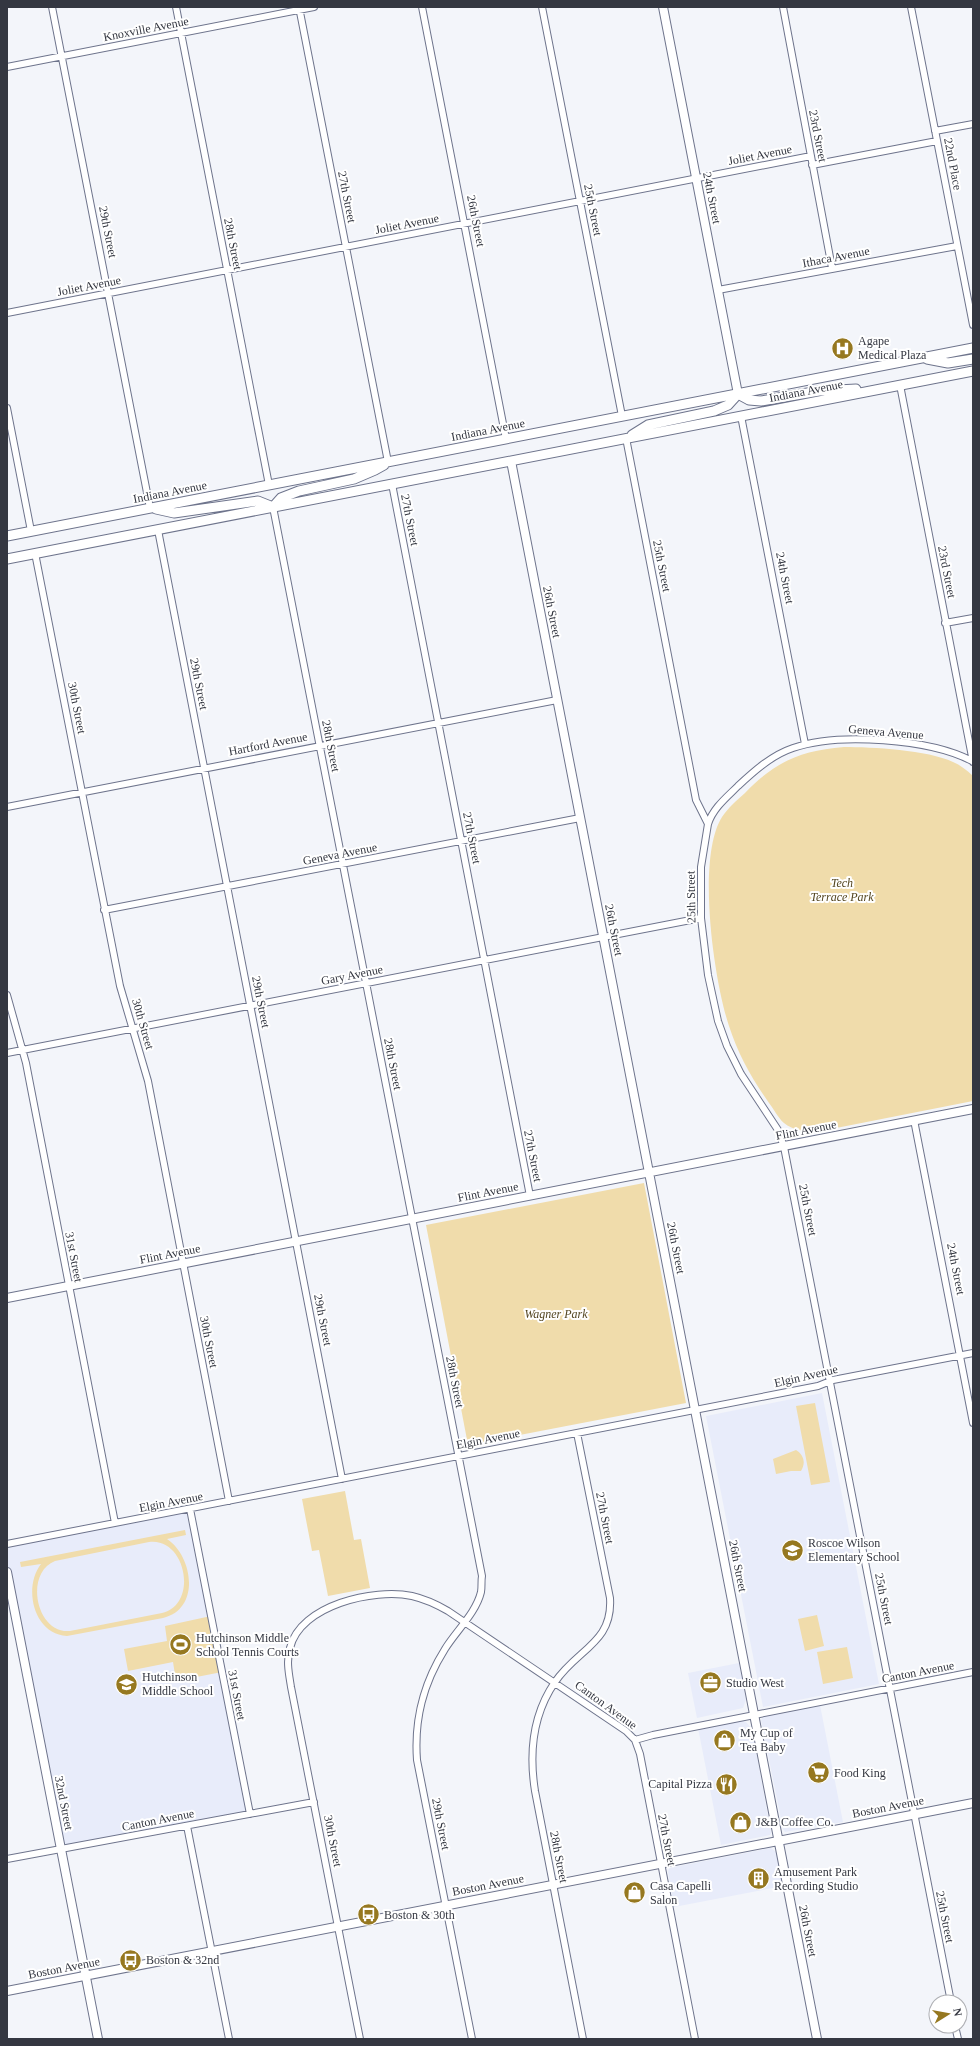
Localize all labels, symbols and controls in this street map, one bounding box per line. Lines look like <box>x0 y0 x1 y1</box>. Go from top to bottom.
street label: Knoxville Avenue <box>102 14 190 44</box>
street label: 23rd Street <box>806 109 830 164</box>
street label: 22nd Place <box>941 137 965 191</box>
street label: Joliet Avenue <box>727 142 793 168</box>
street label: 27th Street <box>335 170 359 225</box>
street label: 24th Street <box>700 171 724 226</box>
street label: 25th Street <box>581 183 605 238</box>
street label: 26th Street <box>464 194 488 249</box>
street label: 29th Street <box>96 205 120 260</box>
street label: Joliet Avenue <box>374 211 440 237</box>
street label: 28th Street <box>221 217 245 272</box>
street label: Ithaca Avenue <box>801 244 871 270</box>
street label: Joliet Avenue <box>56 273 122 299</box>
place label: Agape Medical Plaza <box>858 334 927 362</box>
hospital icon: Agape Medical Plaza <box>830 335 856 361</box>
street label: Indiana Avenue <box>768 377 844 405</box>
street label: Indiana Avenue <box>450 416 526 444</box>
street label: Indiana Avenue <box>132 478 208 506</box>
street label: 27th Street <box>398 493 422 548</box>
street label: 25th Street <box>650 539 674 594</box>
street label: 23rd Street <box>935 545 959 600</box>
street label: 24th Street <box>773 551 797 606</box>
street label: 26th Street <box>540 585 564 640</box>
street label: 29th Street <box>187 657 211 712</box>
street label: 30th Street <box>65 681 89 736</box>
street label: 28th Street <box>319 719 343 774</box>
street label: Geneva Avenue <box>848 722 924 742</box>
street label: Hartford Avenue <box>227 729 309 759</box>
street label: 27th Street <box>460 811 484 866</box>
street label: Geneva Avenue <box>302 840 378 868</box>
street label: 25th Street <box>684 870 698 923</box>
park label: Tech Terrace Park <box>810 876 874 904</box>
street label: 26th Street <box>602 903 626 958</box>
street label: Gary Avenue <box>320 962 384 988</box>
street label: 29th Street <box>249 975 273 1030</box>
street label: 30th Street <box>129 997 157 1052</box>
street label: 28th Street <box>381 1037 405 1092</box>
street label: Flint Avenue <box>775 1117 837 1143</box>
street label: 27th Street <box>521 1129 545 1184</box>
street label: Flint Avenue <box>457 1179 519 1205</box>
street label: 25th Street <box>796 1183 820 1238</box>
street label: 26th Street <box>664 1221 688 1276</box>
street label: 31st Street <box>62 1231 86 1284</box>
street label: Flint Avenue <box>139 1241 201 1267</box>
street label: 24th Street <box>944 1242 968 1297</box>
street label: 29th Street <box>311 1293 335 1348</box>
park label: Wagner Park <box>524 1307 588 1321</box>
street label: 30th Street <box>197 1315 221 1370</box>
street label: 28th Street <box>443 1355 467 1410</box>
street label: Elgin Avenue <box>773 1362 839 1390</box>
street label: Elgin Avenue <box>455 1426 521 1452</box>
street label: Elgin Avenue <box>138 1489 204 1515</box>
street label: 27th Street <box>593 1491 617 1546</box>
place label: Roscoe Wilson Elementary School <box>808 1536 900 1564</box>
school or university icon: Roscoe Wilson Elementary School <box>780 1537 806 1563</box>
street label: 26th Street <box>726 1539 750 1594</box>
street label: 25th Street <box>872 1572 896 1627</box>
place label: Hutchinson Middle School Tennis Courts <box>196 1631 299 1659</box>
sports icon: Hutchinson Middle School Tennis Courts <box>168 1632 194 1658</box>
street label: Canton Avenue <box>881 1658 955 1686</box>
street label: 31st Street <box>225 1669 249 1722</box>
place label: Hutchinson Middle School <box>142 1670 214 1698</box>
office icon: Studio West <box>698 1670 724 1696</box>
school or university icon: Hutchinson Middle School <box>113 1671 139 1697</box>
place label: Studio West <box>726 1676 784 1690</box>
street label: Canton Avenue <box>572 1678 640 1732</box>
place label: My Cup of Tea Baby <box>740 1726 793 1754</box>
shop icon: My Cup of Tea Baby <box>712 1727 738 1753</box>
supermarket icon: Food King <box>805 1760 831 1786</box>
place label: Food King <box>834 1766 886 1780</box>
restaurant icon: Capital Pizza <box>714 1771 740 1797</box>
street label: 32nd Street <box>52 1775 76 1832</box>
place label: Capital Pizza <box>648 1777 713 1791</box>
street label: Boston Avenue <box>851 1793 925 1821</box>
street label: 29th Street <box>429 1797 453 1852</box>
street label: Canton Avenue <box>121 1806 195 1834</box>
shop icon: J&B Coffee Co. <box>728 1809 754 1835</box>
street label: 27th Street <box>655 1813 679 1868</box>
street label: 30th Street <box>321 1814 345 1869</box>
place label: J&B Coffee Co. <box>756 1815 833 1829</box>
street label: 28th Street <box>547 1830 571 1885</box>
place label: Amusement Park Recording Studio <box>774 1865 858 1893</box>
building icon: Amusement Park Recording Studio <box>746 1866 772 1892</box>
street label: Boston Avenue <box>451 1871 525 1899</box>
place label: Casa Capelli Salon <box>650 1879 712 1907</box>
shop icon: Casa Capelli Salon <box>621 1880 647 1906</box>
street label: 25th Street <box>933 1890 957 1945</box>
bus stop icon: Boston & 30th <box>356 1902 382 1928</box>
street label: 26th Street <box>796 1904 820 1959</box>
place label: Boston & 30th <box>384 1908 455 1922</box>
bus stop icon: Boston & 32nd <box>117 1947 143 1973</box>
place label: Boston & 32nd <box>146 1953 219 1967</box>
street label: Boston Avenue <box>27 1954 101 1982</box>
north arrow <box>928 1994 968 2034</box>
text: N <box>951 2007 964 2017</box>

